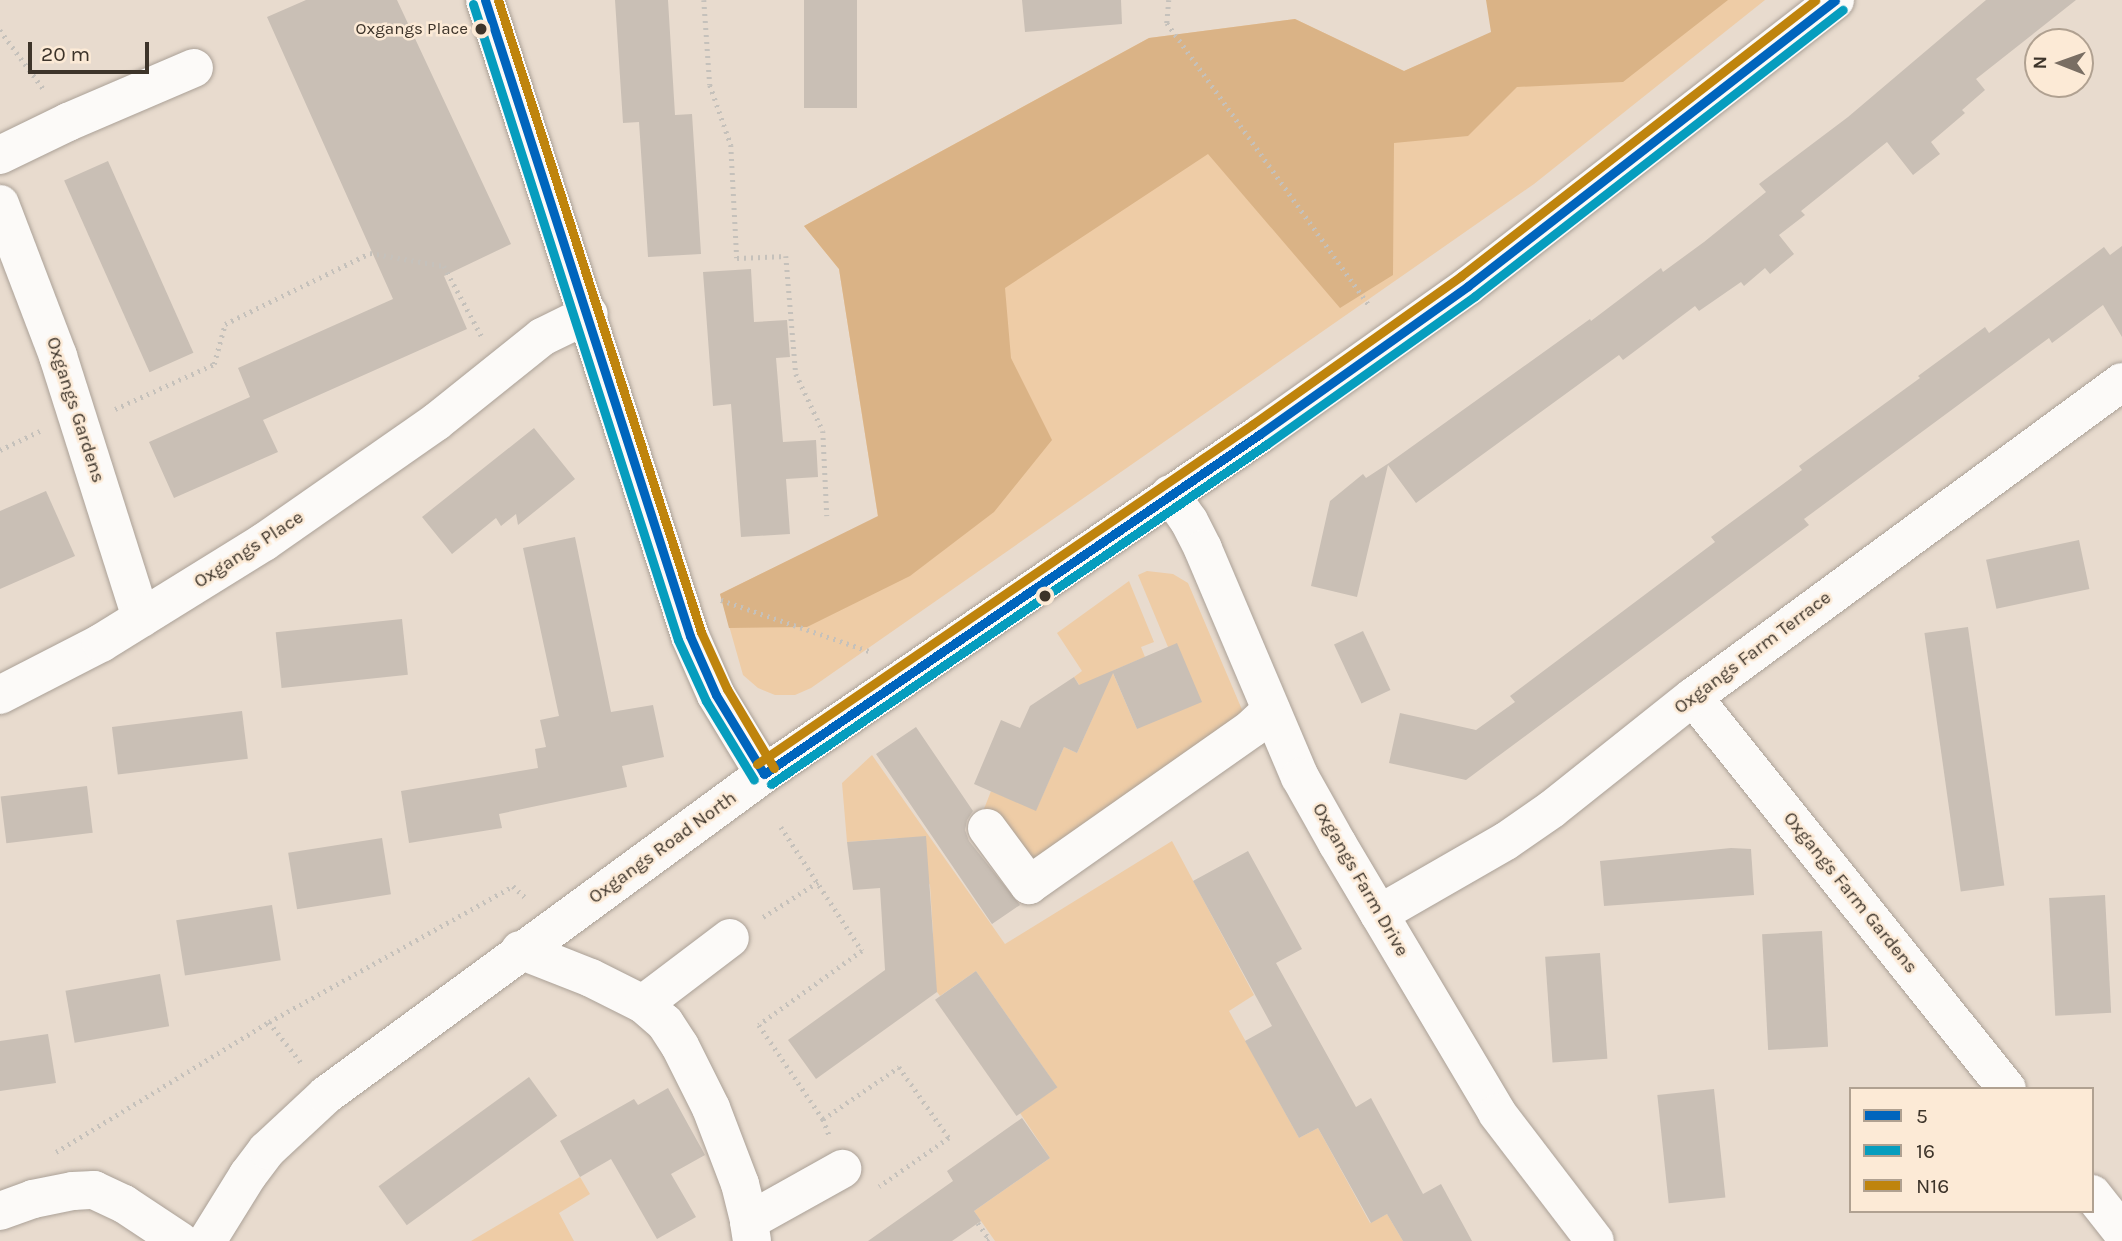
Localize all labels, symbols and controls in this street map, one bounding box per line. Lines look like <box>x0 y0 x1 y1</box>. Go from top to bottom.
place label: Oxgangs Place <box>356 19 468 39</box>
marker: Oxgangs Place <box>474 22 488 36</box>
scale bar <box>32 28 152 72</box>
north arrow <box>2024 28 2094 98</box>
text: 20 m <box>41 42 90 66</box>
text: N <box>2029 56 2051 70</box>
street label: Oxgangs Gardens <box>41 334 109 486</box>
street label: Oxgangs Place <box>190 506 308 594</box>
street label: Oxgangs Farm Terrace <box>1670 587 1836 719</box>
unlabelled marker <box>1038 589 1052 603</box>
street label: Oxgangs Road North <box>585 787 741 909</box>
street label: Oxgangs Farm Drive <box>1307 799 1413 961</box>
street label: Oxgangs Farm Gardens <box>1778 808 1922 978</box>
legend <box>1849 1087 2094 1213</box>
text: 5 <box>1916 1104 1928 1128</box>
text: 16 <box>1916 1139 1935 1163</box>
text: N16 <box>1916 1174 1949 1198</box>

